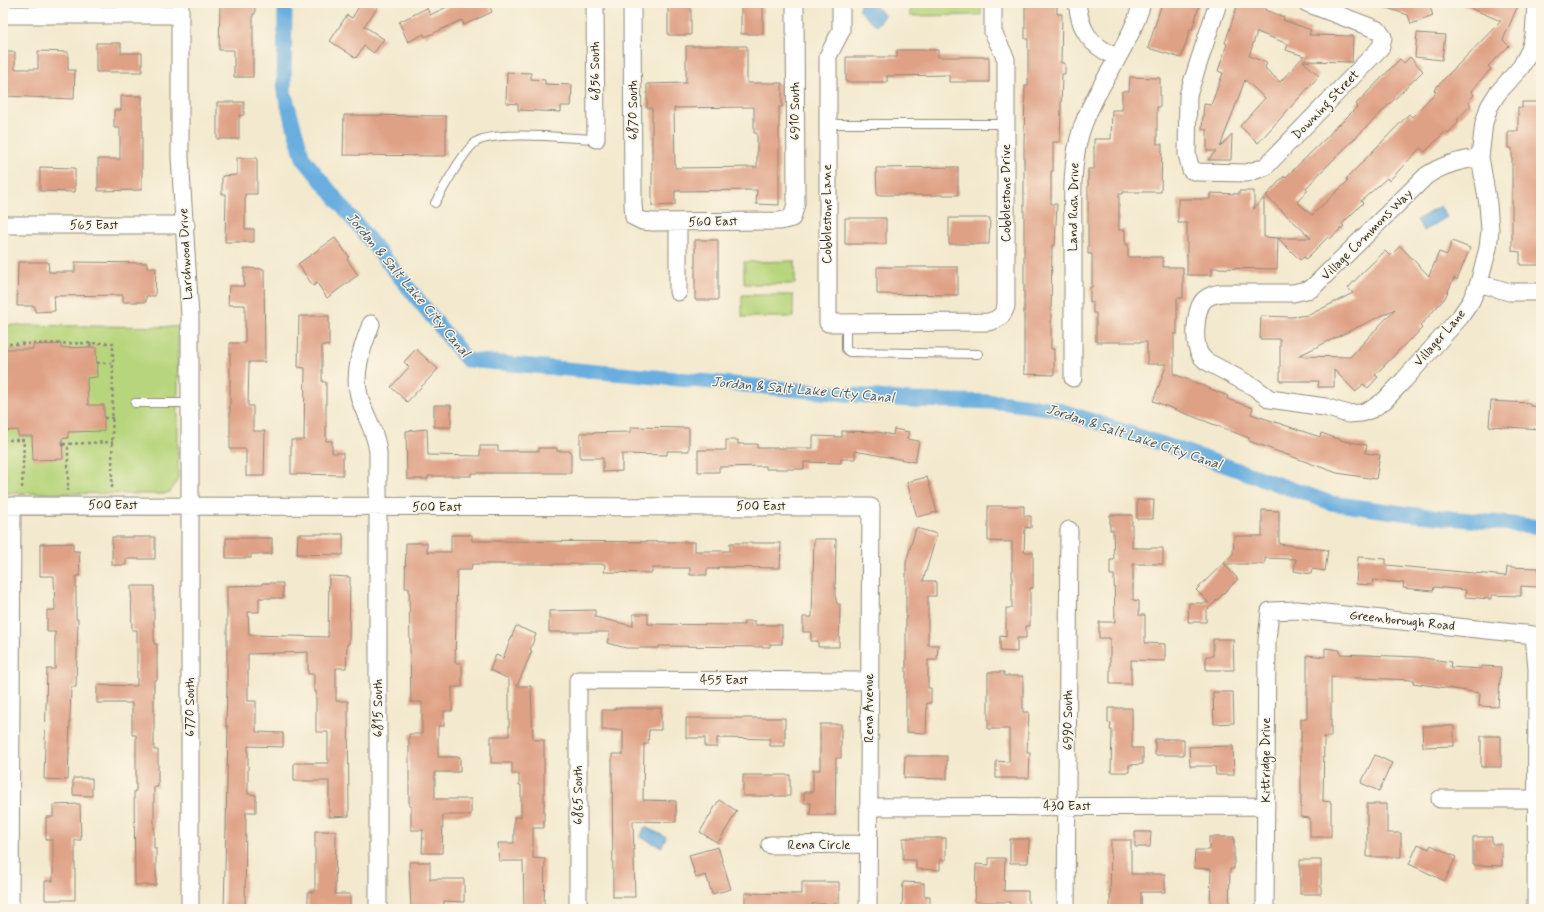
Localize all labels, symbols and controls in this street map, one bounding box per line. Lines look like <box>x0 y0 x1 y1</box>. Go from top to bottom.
street label: 6856 South <box>587 41 604 101</box>
street label: Downing Street <box>1289 67 1365 145</box>
street label: 6870 South <box>625 80 642 140</box>
street label: 6910 South <box>787 82 804 140</box>
street label: Cobblestone Drive <box>998 144 1015 242</box>
street label: Land Rush Drive <box>1065 162 1083 251</box>
street label: Cobblestone Lane <box>819 164 836 264</box>
street label: Village Commons Way <box>1318 185 1417 284</box>
street label: Larchwood Drive <box>175 207 197 300</box>
water label: Jordan & Salt Lake City Canal <box>342 209 475 362</box>
street label: 560 East <box>688 213 738 231</box>
street label: 565 East <box>70 217 118 234</box>
street label: Villager Lane <box>1410 306 1470 370</box>
water label: Jordan & Salt Lake City Canal <box>711 373 897 407</box>
water label: Jordan & Salt Lake City Canal <box>1044 400 1225 474</box>
street label: 500 East <box>88 497 138 514</box>
street label: 500 East <box>736 498 786 515</box>
street label: 500 East <box>412 499 462 516</box>
street label: Greenborough Road <box>1348 607 1456 635</box>
street label: 455 East <box>700 672 748 689</box>
street label: Rena Avenue <box>861 673 878 743</box>
street label: 6770 South <box>182 677 199 737</box>
street label: 6815 South <box>370 679 387 737</box>
street label: 6990 South <box>1060 690 1077 750</box>
street label: Kittridge Drive <box>1258 717 1276 803</box>
street label: 6865 South <box>570 765 587 825</box>
street label: 430 East <box>1043 798 1091 815</box>
street label: Rena Circle <box>788 837 850 854</box>

